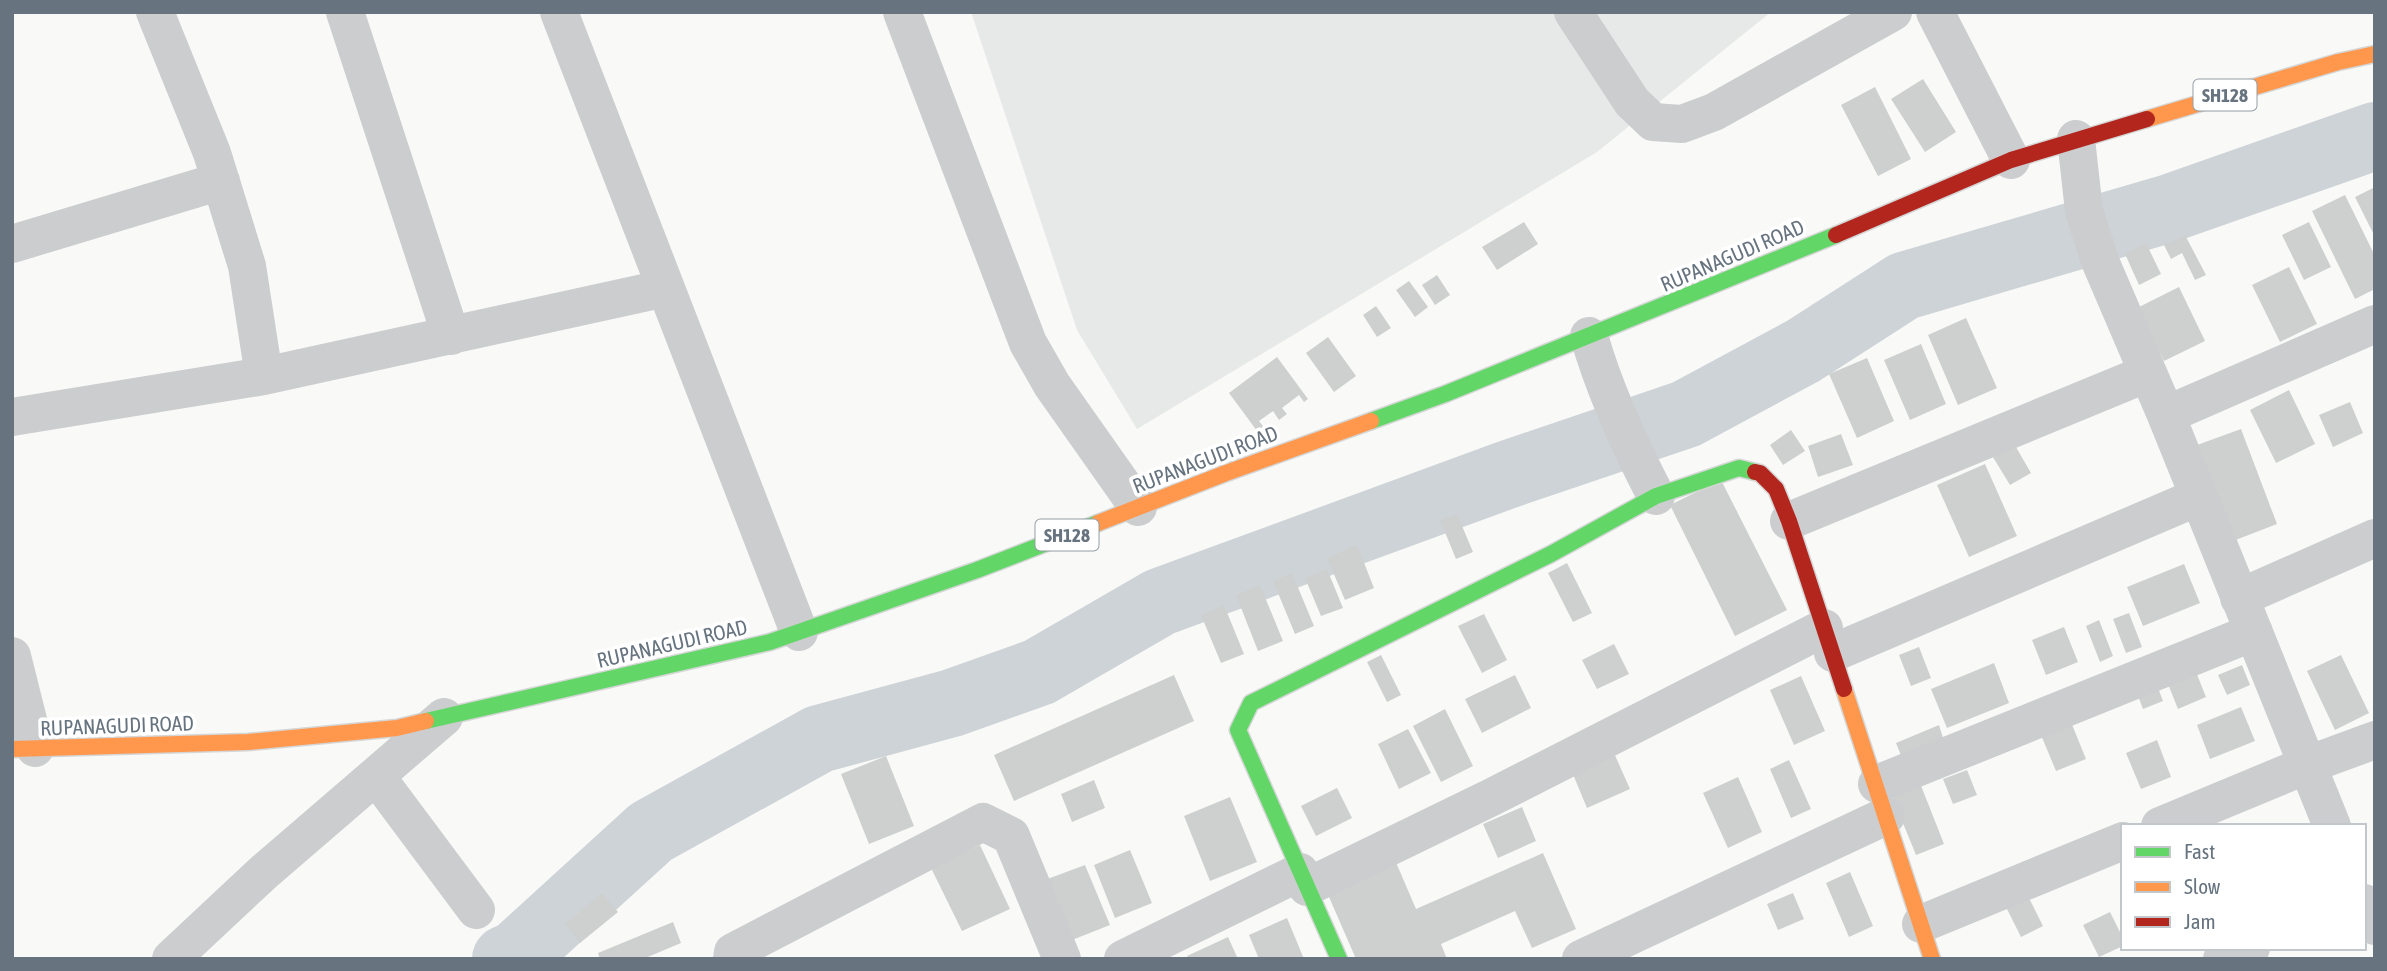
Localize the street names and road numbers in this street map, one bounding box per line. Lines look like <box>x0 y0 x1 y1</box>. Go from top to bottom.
road number: SH128 <box>2194 80 2256 110</box>
street label: RUPANAGUDI ROAD <box>1657 214 1807 296</box>
street label: RUPANAGUDI ROAD <box>1129 420 1281 498</box>
road number: SH128 <box>1036 520 1098 550</box>
street label: RUPANAGUDI ROAD <box>595 614 749 672</box>
street label: RUPANAGUDI ROAD <box>40 710 194 740</box>

